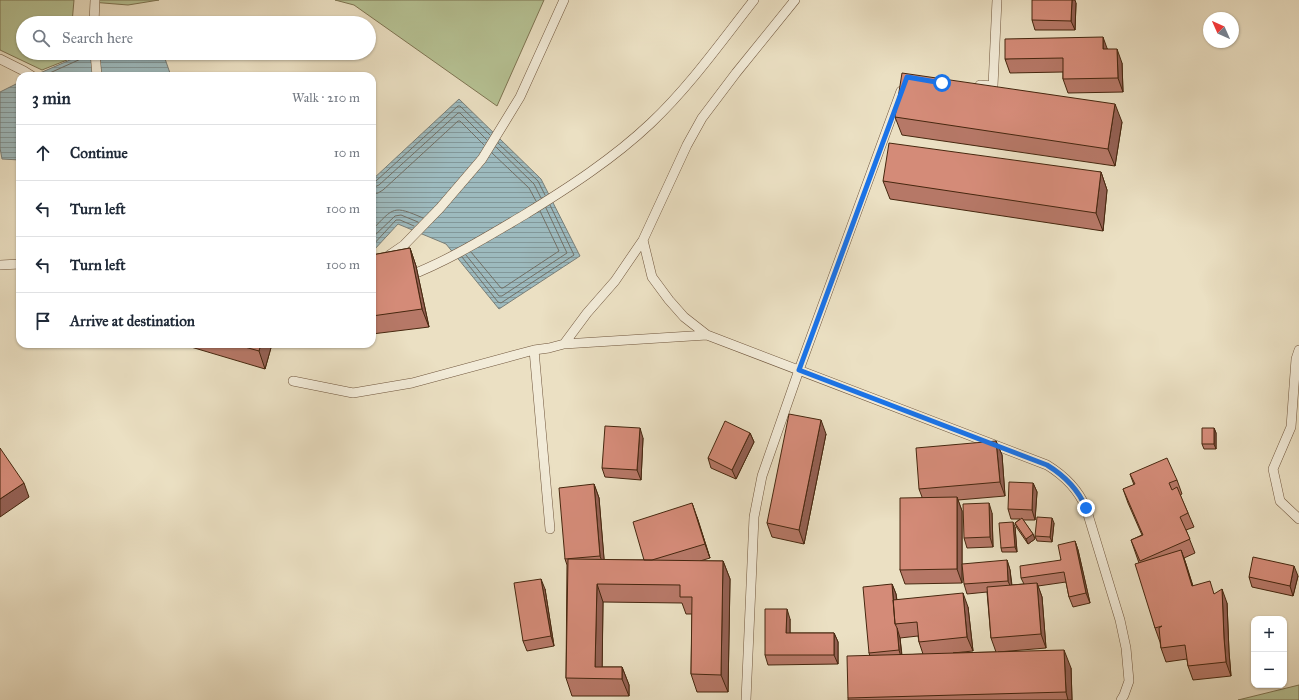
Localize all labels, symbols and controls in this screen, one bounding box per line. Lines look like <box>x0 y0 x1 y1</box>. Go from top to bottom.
north arrow <box>1203 12 1239 48</box>
search box <box>16 16 376 60</box>
icon: search <box>30 27 52 49</box>
text: Search here <box>62 29 133 47</box>
route start <box>933 74 951 92</box>
text: 3 min <box>32 88 71 109</box>
text: Walk · 210 m <box>292 90 360 106</box>
icon: ahead <box>32 142 54 164</box>
text: Continue <box>70 144 128 162</box>
text: 10 m <box>334 145 360 161</box>
icon: left <box>32 198 54 220</box>
text: Turn left <box>70 200 126 218</box>
text: 100 m <box>326 201 360 217</box>
icon: left <box>32 254 54 276</box>
text: Turn left <box>70 256 126 274</box>
text: 100 m <box>326 257 360 273</box>
icon: arrive <box>32 310 54 332</box>
text: Arrive at destination <box>70 312 195 330</box>
route end <box>1077 499 1095 517</box>
map controls <box>1251 616 1287 688</box>
button: + <box>1251 616 1287 652</box>
button: − <box>1251 652 1287 688</box>

